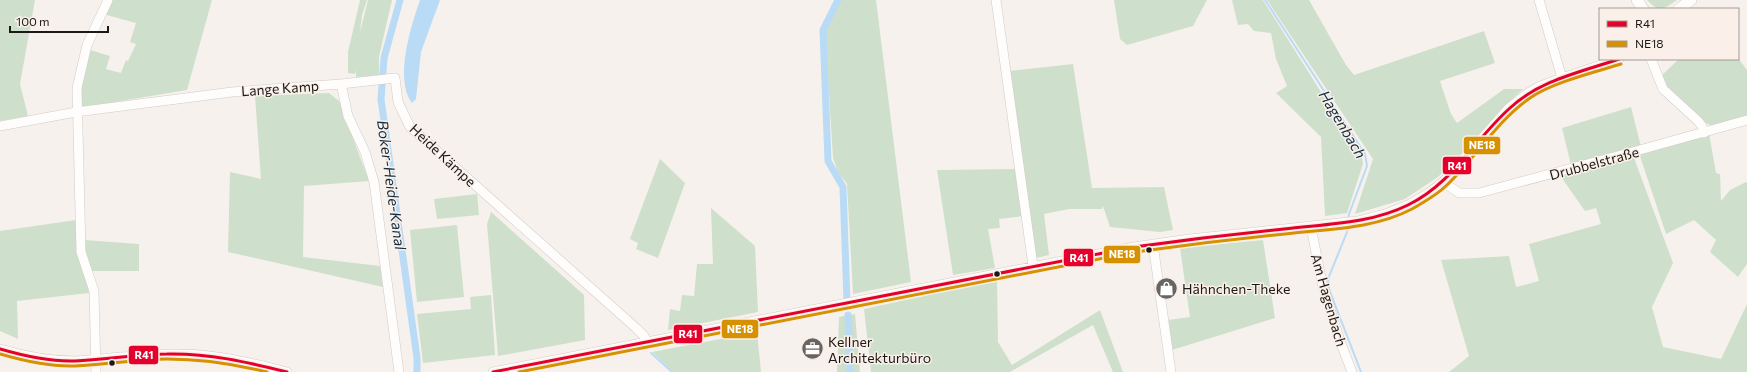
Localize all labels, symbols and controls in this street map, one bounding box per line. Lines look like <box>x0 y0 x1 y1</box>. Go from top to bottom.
scale bar <box>10 8 108 34</box>
legend <box>1599 8 1739 60</box>
text: 100 m <box>16 14 50 28</box>
text: R41 <box>1635 16 1655 30</box>
text: NE18 <box>1635 36 1664 50</box>
street label: Lange Kamp <box>240 77 320 99</box>
water label: Hagenbach <box>1316 87 1370 161</box>
water label: Boker-Heide-Kanal <box>374 119 410 252</box>
street label: Heide Kämpe <box>406 120 480 190</box>
line badge: NE18 <box>1463 136 1501 155</box>
text: NE18 <box>1469 138 1495 151</box>
street label: Drubbelstraße <box>1547 143 1641 183</box>
line badge: R41 <box>1442 156 1472 175</box>
text: R41 <box>1448 159 1466 172</box>
line badge: NE18 <box>1103 245 1141 264</box>
unlabelled marker <box>1144 245 1154 255</box>
text: NE18 <box>1109 247 1135 260</box>
line badge: R41 <box>1063 248 1094 267</box>
text: R41 <box>1070 251 1088 264</box>
street label: Am Hagenbach <box>1308 252 1350 348</box>
unlabelled marker <box>992 269 1002 279</box>
shop icon: Hähnchen-Theke <box>1154 275 1180 301</box>
place label: Hähnchen-Theke <box>1182 280 1290 297</box>
line badge: NE18 <box>721 319 759 339</box>
text: NE18 <box>727 322 753 335</box>
line badge: R41 <box>673 324 703 344</box>
text: R41 <box>679 327 697 340</box>
place label: Kellner Architekturbüro <box>828 333 931 366</box>
office icon: Kellner Architekturbüro <box>799 336 825 362</box>
line badge: R41 <box>128 345 159 365</box>
text: R41 <box>135 348 153 361</box>
unlabelled marker <box>107 358 117 368</box>

